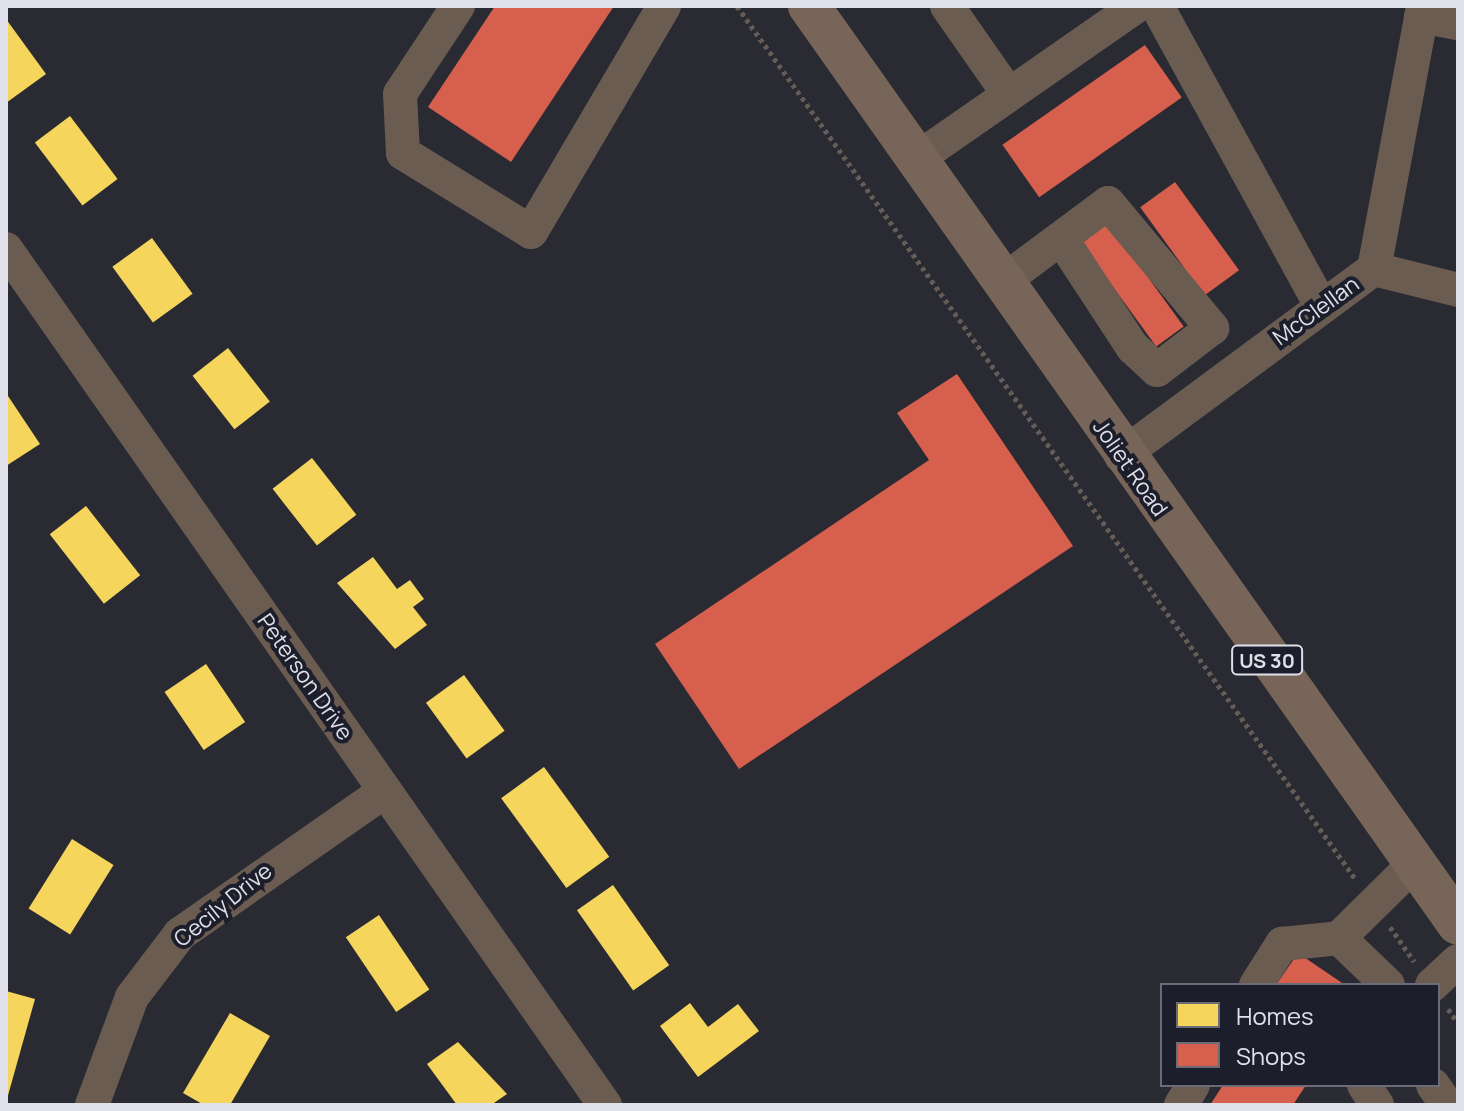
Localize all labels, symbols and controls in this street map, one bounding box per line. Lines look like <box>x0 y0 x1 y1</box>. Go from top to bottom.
street label: McClellan <box>1268 271 1364 351</box>
street label: Joliet Road <box>1087 415 1173 521</box>
street label: Peterson Drive <box>252 609 358 745</box>
road number: US 30 <box>1231 644 1303 676</box>
street label: Cecily Drive <box>169 858 277 952</box>
legend <box>1160 983 1440 1087</box>
text: Homes <box>1236 999 1314 1032</box>
text: Shops <box>1236 1039 1306 1072</box>

